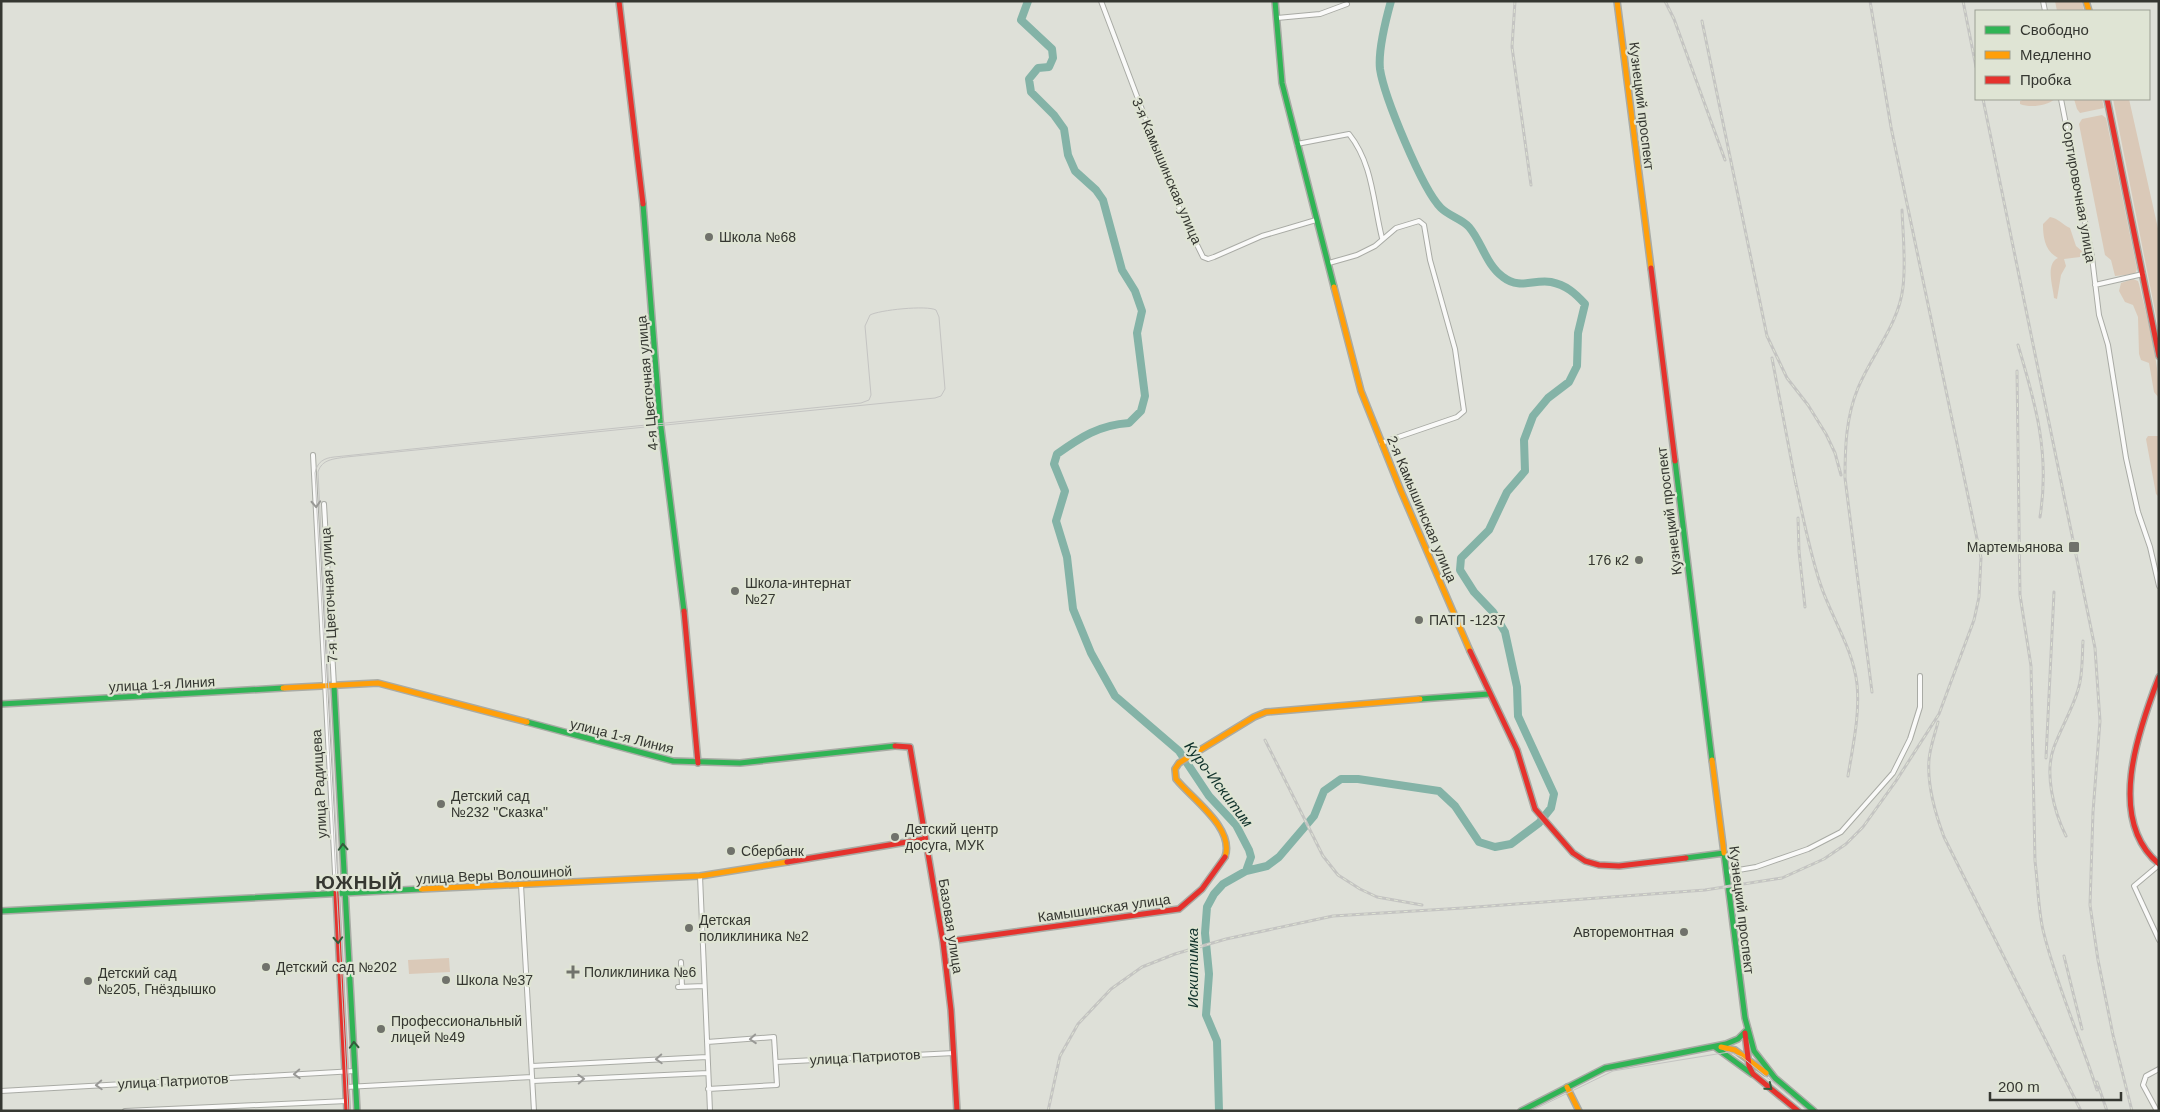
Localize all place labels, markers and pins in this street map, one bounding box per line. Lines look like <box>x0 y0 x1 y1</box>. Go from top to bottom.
place label: Школа №68 <box>719 229 796 245</box>
marker: Школа №68 <box>703 231 715 243</box>
place label: Мартемьянова <box>1967 539 2063 555</box>
marker: Мартемьянова <box>2067 540 2081 554</box>
place label: 176 к2 <box>1588 552 1629 568</box>
marker: 176 к2 <box>1633 554 1645 566</box>
place label: Школа-интернат №27 <box>745 575 852 607</box>
marker: Школа-интернат №27 <box>729 585 741 597</box>
place label: ПАТП -1237 <box>1429 612 1506 628</box>
marker: ПАТП -1237 <box>1413 614 1425 626</box>
place label: Детский сад №232 "Сказка" <box>451 788 548 820</box>
marker: Детский сад №232 "Сказка" <box>435 798 447 810</box>
place label: Детский центр досуга, МУК <box>905 821 999 853</box>
marker: Детский центр досуга, МУК <box>889 831 901 843</box>
place label: Сбербанк <box>741 843 805 859</box>
marker: Сбербанк <box>725 845 737 857</box>
place label: Детская поликлиника №2 <box>699 912 809 944</box>
marker: Детская поликлиника №2 <box>683 922 695 934</box>
place label: Авторемонтная <box>1573 924 1674 940</box>
marker: Авторемонтная <box>1678 926 1690 938</box>
place label: Детский сад №202 <box>276 959 397 975</box>
marker: Детский сад №202 <box>260 961 272 973</box>
place label: Поликлиника №6 <box>584 964 696 980</box>
place label: Детский сад №205, Гнёздышко <box>98 965 216 997</box>
marker: Поликлиника №6 <box>566 965 580 979</box>
place label: Школа №37 <box>456 972 533 988</box>
marker: Школа №37 <box>440 974 452 986</box>
marker: Детский сад №205, Гнёздышко <box>82 975 94 987</box>
place label: Профессиональный лицей №49 <box>391 1013 522 1045</box>
marker: Профессиональный лицей №49 <box>375 1023 387 1035</box>

